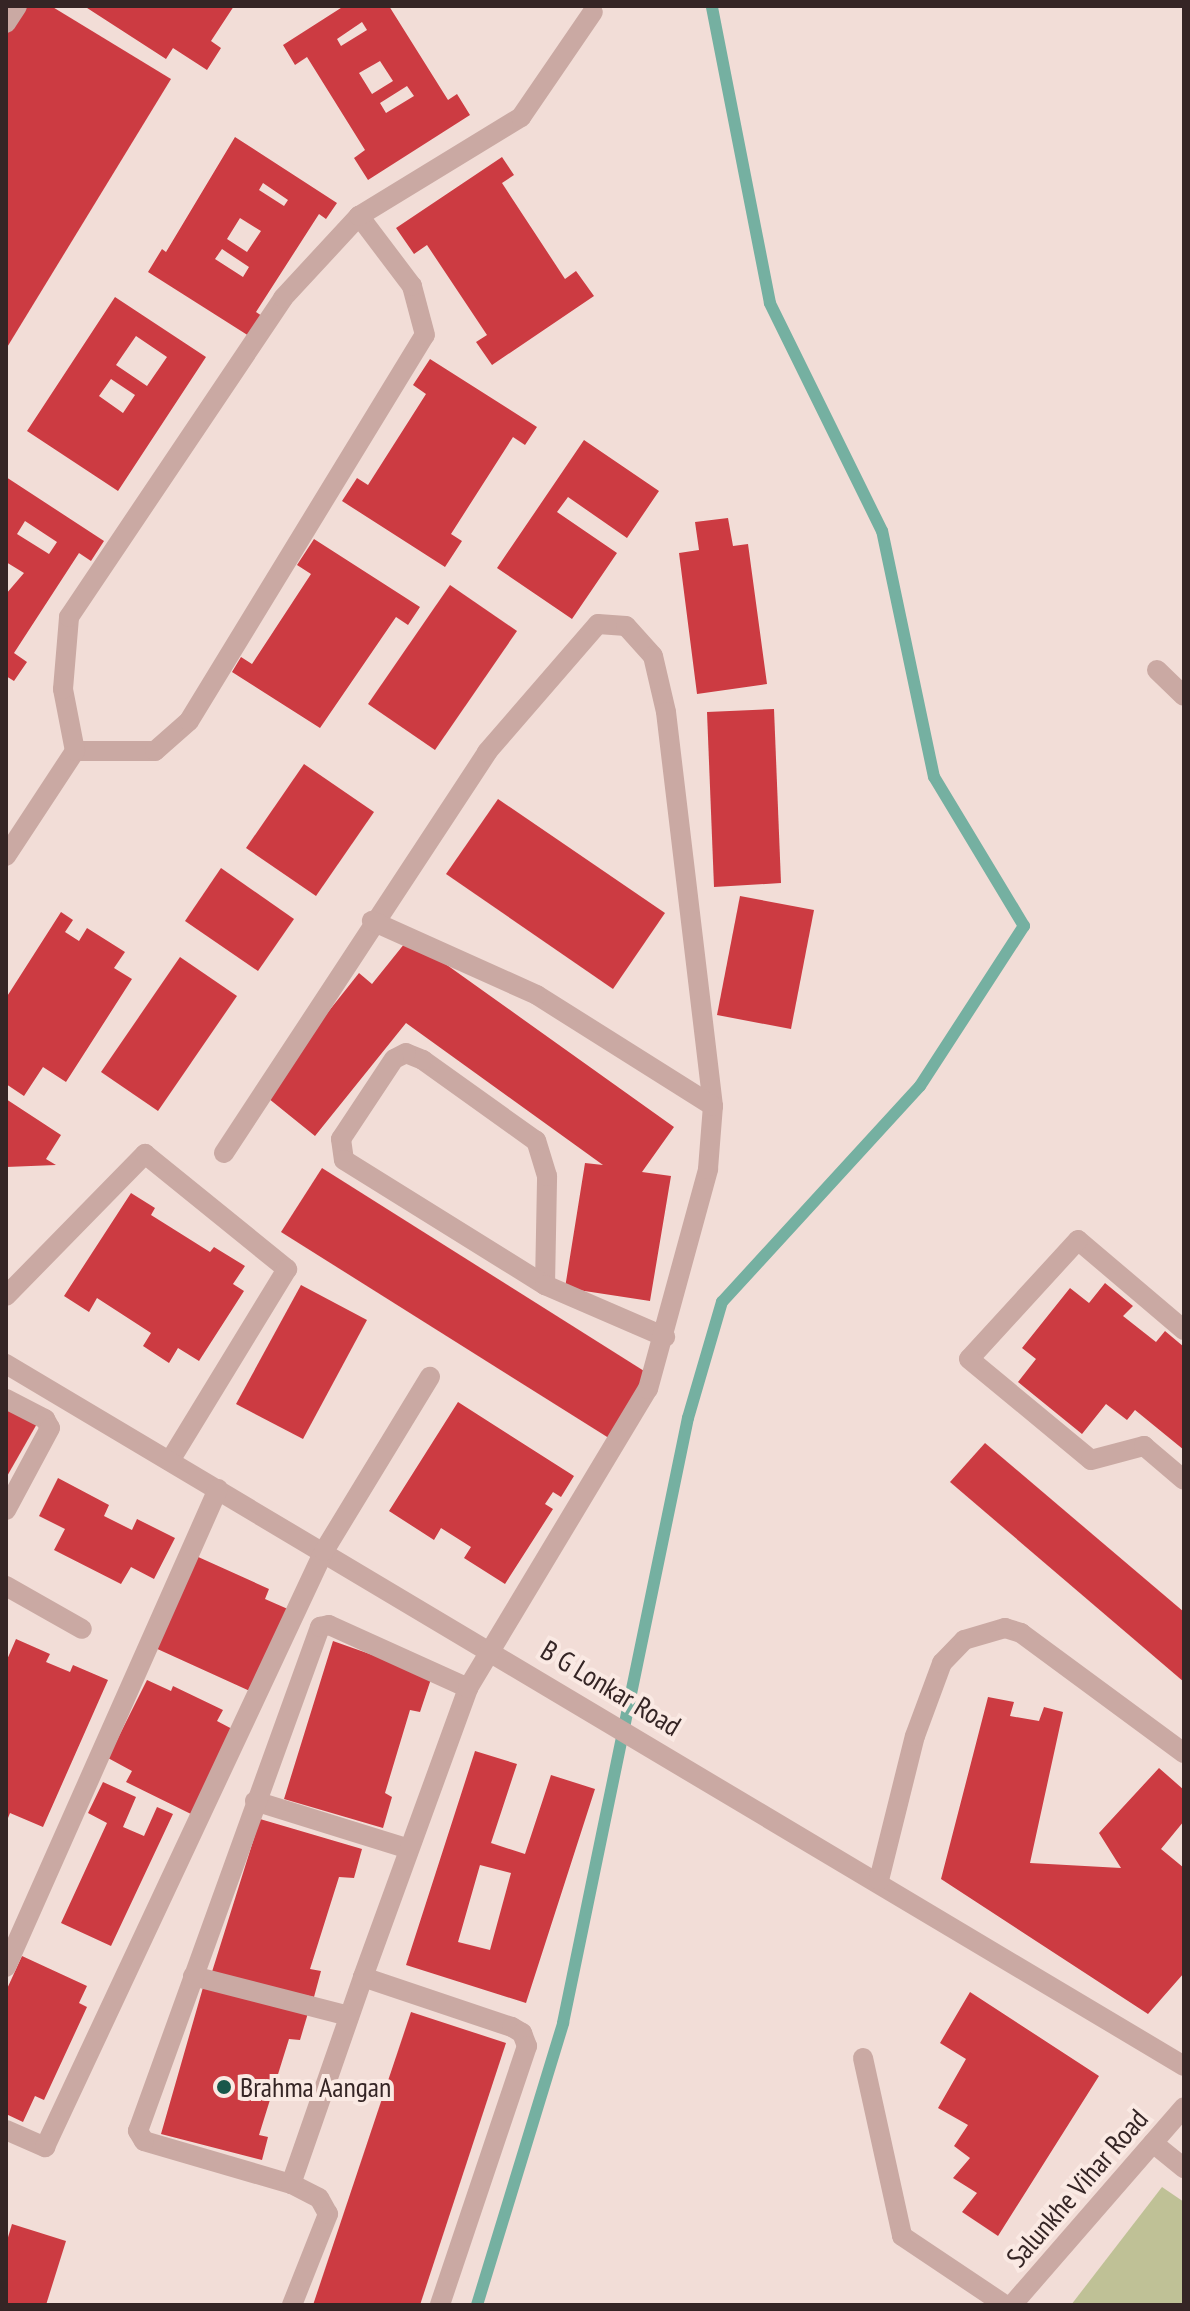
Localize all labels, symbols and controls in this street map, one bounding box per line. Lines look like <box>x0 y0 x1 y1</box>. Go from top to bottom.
street label: B G Lonkar Road <box>535 1633 687 1743</box>
place label: Brahma Aangan <box>240 2070 392 2104</box>
marker: Brahma Aangan <box>215 2078 233 2096</box>
street label: Salunkhe Vihar Road <box>999 2102 1155 2274</box>

